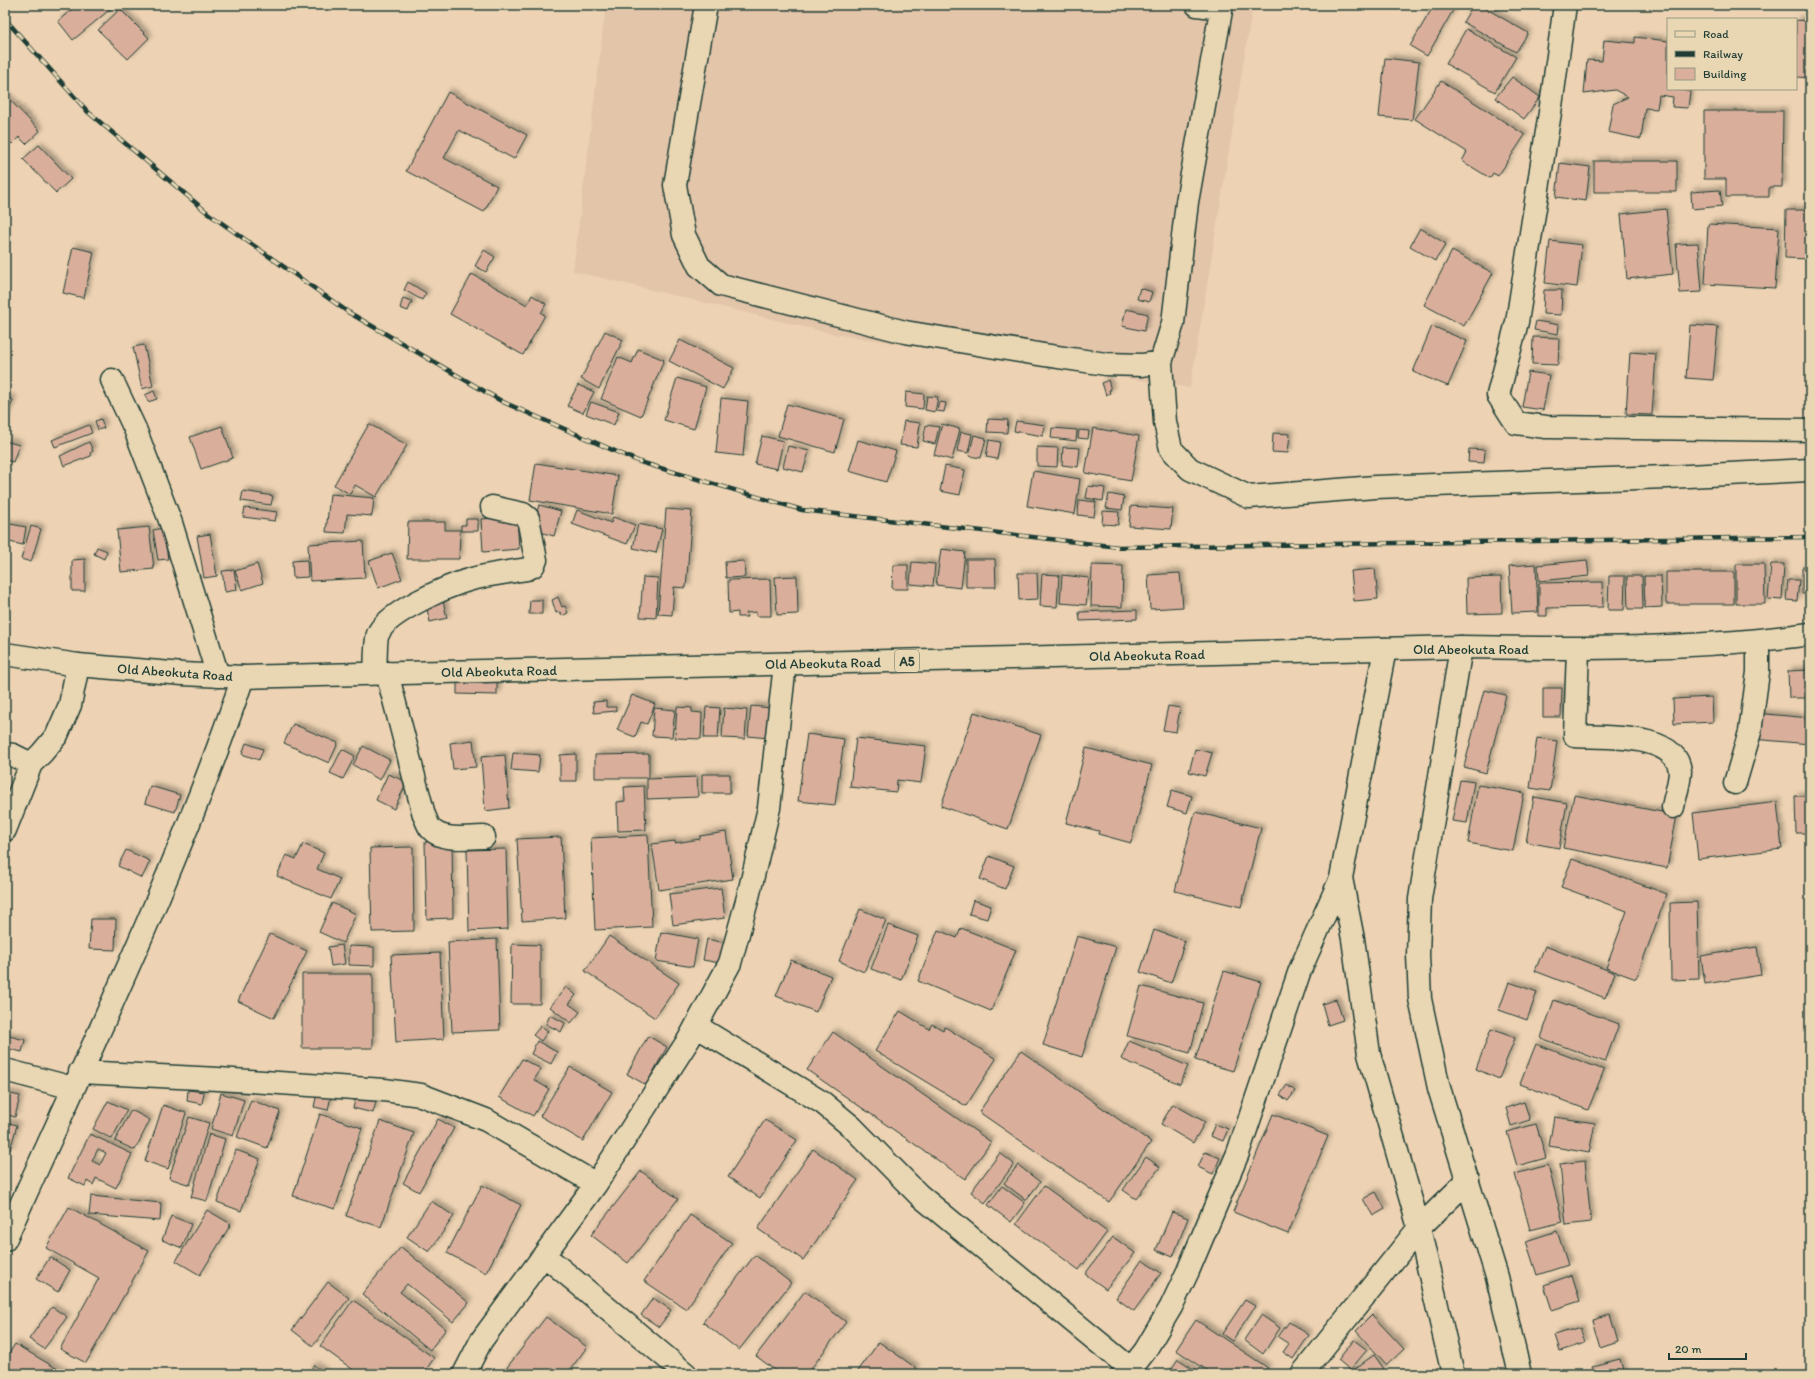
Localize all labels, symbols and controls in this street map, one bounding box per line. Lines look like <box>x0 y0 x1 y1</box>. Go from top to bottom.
legend <box>1667 18 1797 90</box>
text: Road <box>1703 27 1729 41</box>
text: Railway <box>1703 47 1743 61</box>
text: Building <box>1703 67 1747 81</box>
street label: Old Abeokuta Road <box>1413 641 1529 658</box>
street label: Old Abeokuta Road <box>1089 646 1206 665</box>
road number: A5 <box>895 650 919 672</box>
street label: Old Abeokuta Road <box>765 654 882 673</box>
street label: Old Abeokuta Road <box>117 660 234 685</box>
street label: Old Abeokuta Road <box>441 662 558 681</box>
scale bar <box>1669 1335 1746 1361</box>
text: 20 m <box>1675 1342 1702 1356</box>

